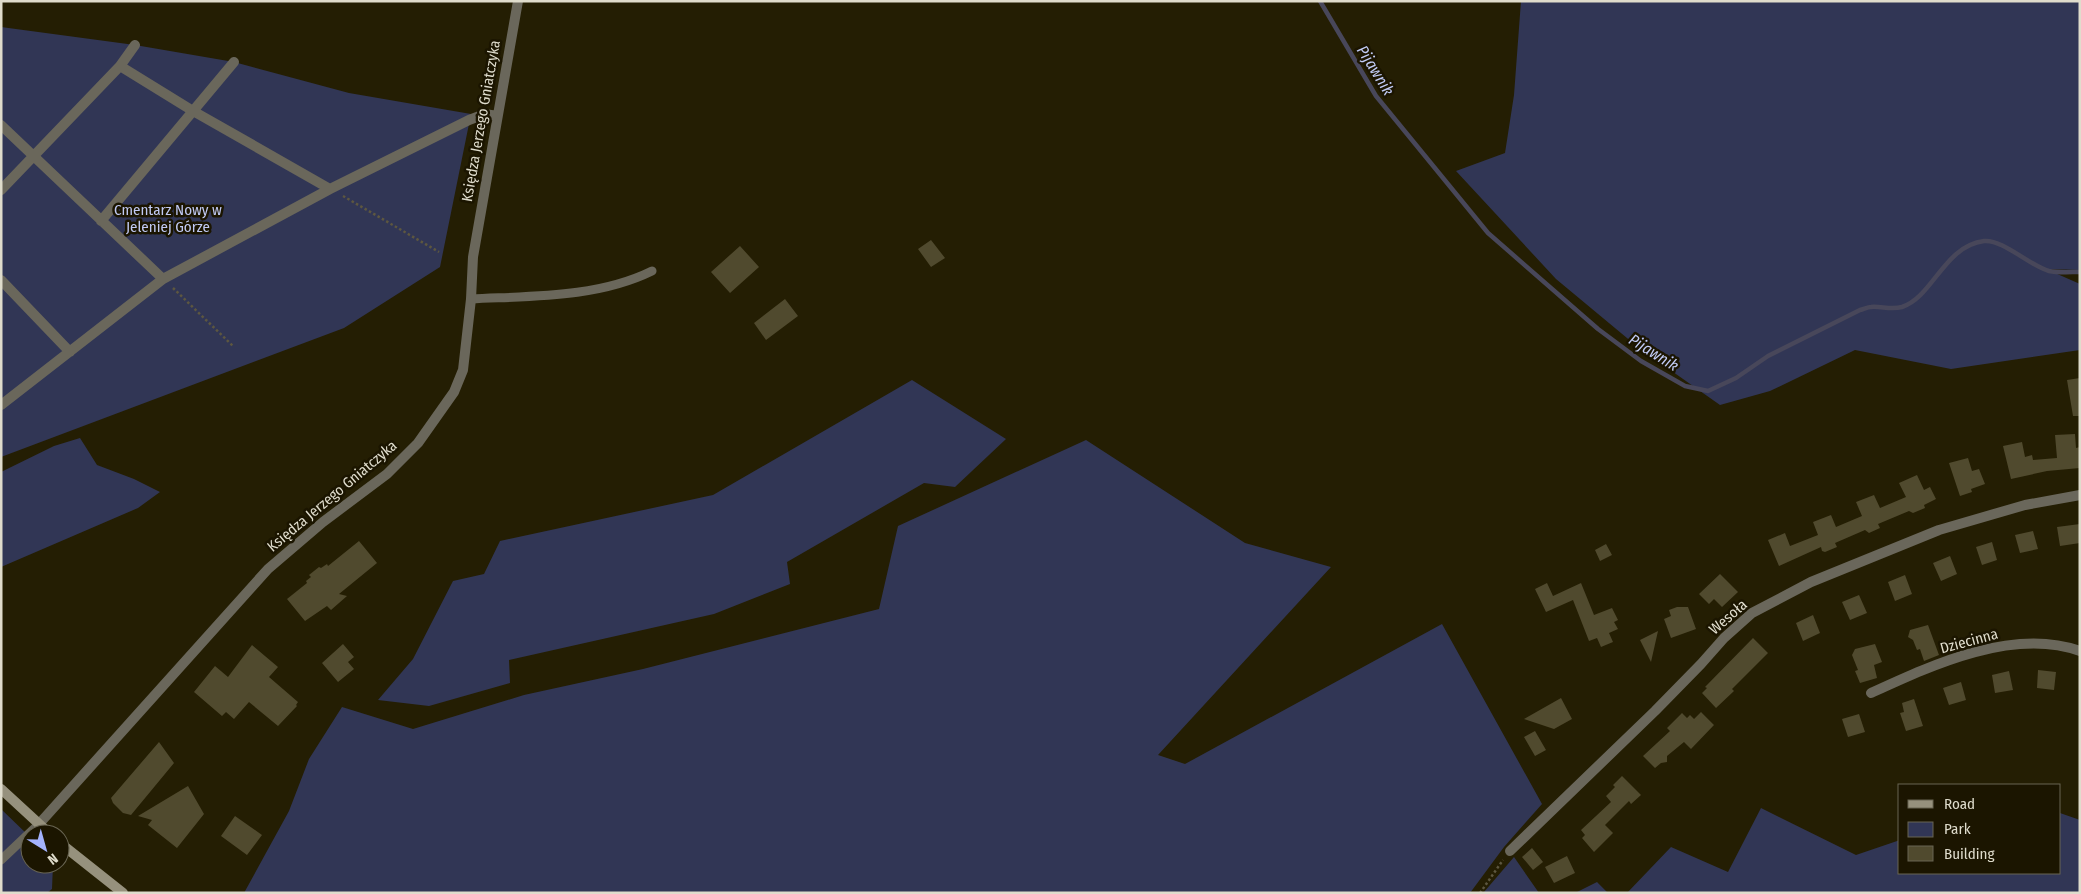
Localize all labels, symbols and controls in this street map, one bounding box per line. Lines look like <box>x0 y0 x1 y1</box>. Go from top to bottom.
street label: Księdza Jerzego Gniatczyka <box>458 39 504 203</box>
water label: Pijawnik <box>1353 42 1398 99</box>
park label: Cmentarz Nowy w Jeleniej Górze <box>114 201 222 236</box>
water label: Pijawnik <box>1625 330 1682 375</box>
street label: Księdza Jerzego Gniatczyka <box>264 436 400 556</box>
street label: Wesoła <box>1705 596 1751 638</box>
street label: Dziecinna <box>1938 625 2000 657</box>
legend <box>1898 784 2061 874</box>
text: Road <box>1944 795 1975 813</box>
text: Park <box>1944 820 1971 838</box>
north arrow <box>20 824 70 874</box>
text: Building <box>1944 845 1995 863</box>
text: N <box>44 850 61 868</box>

